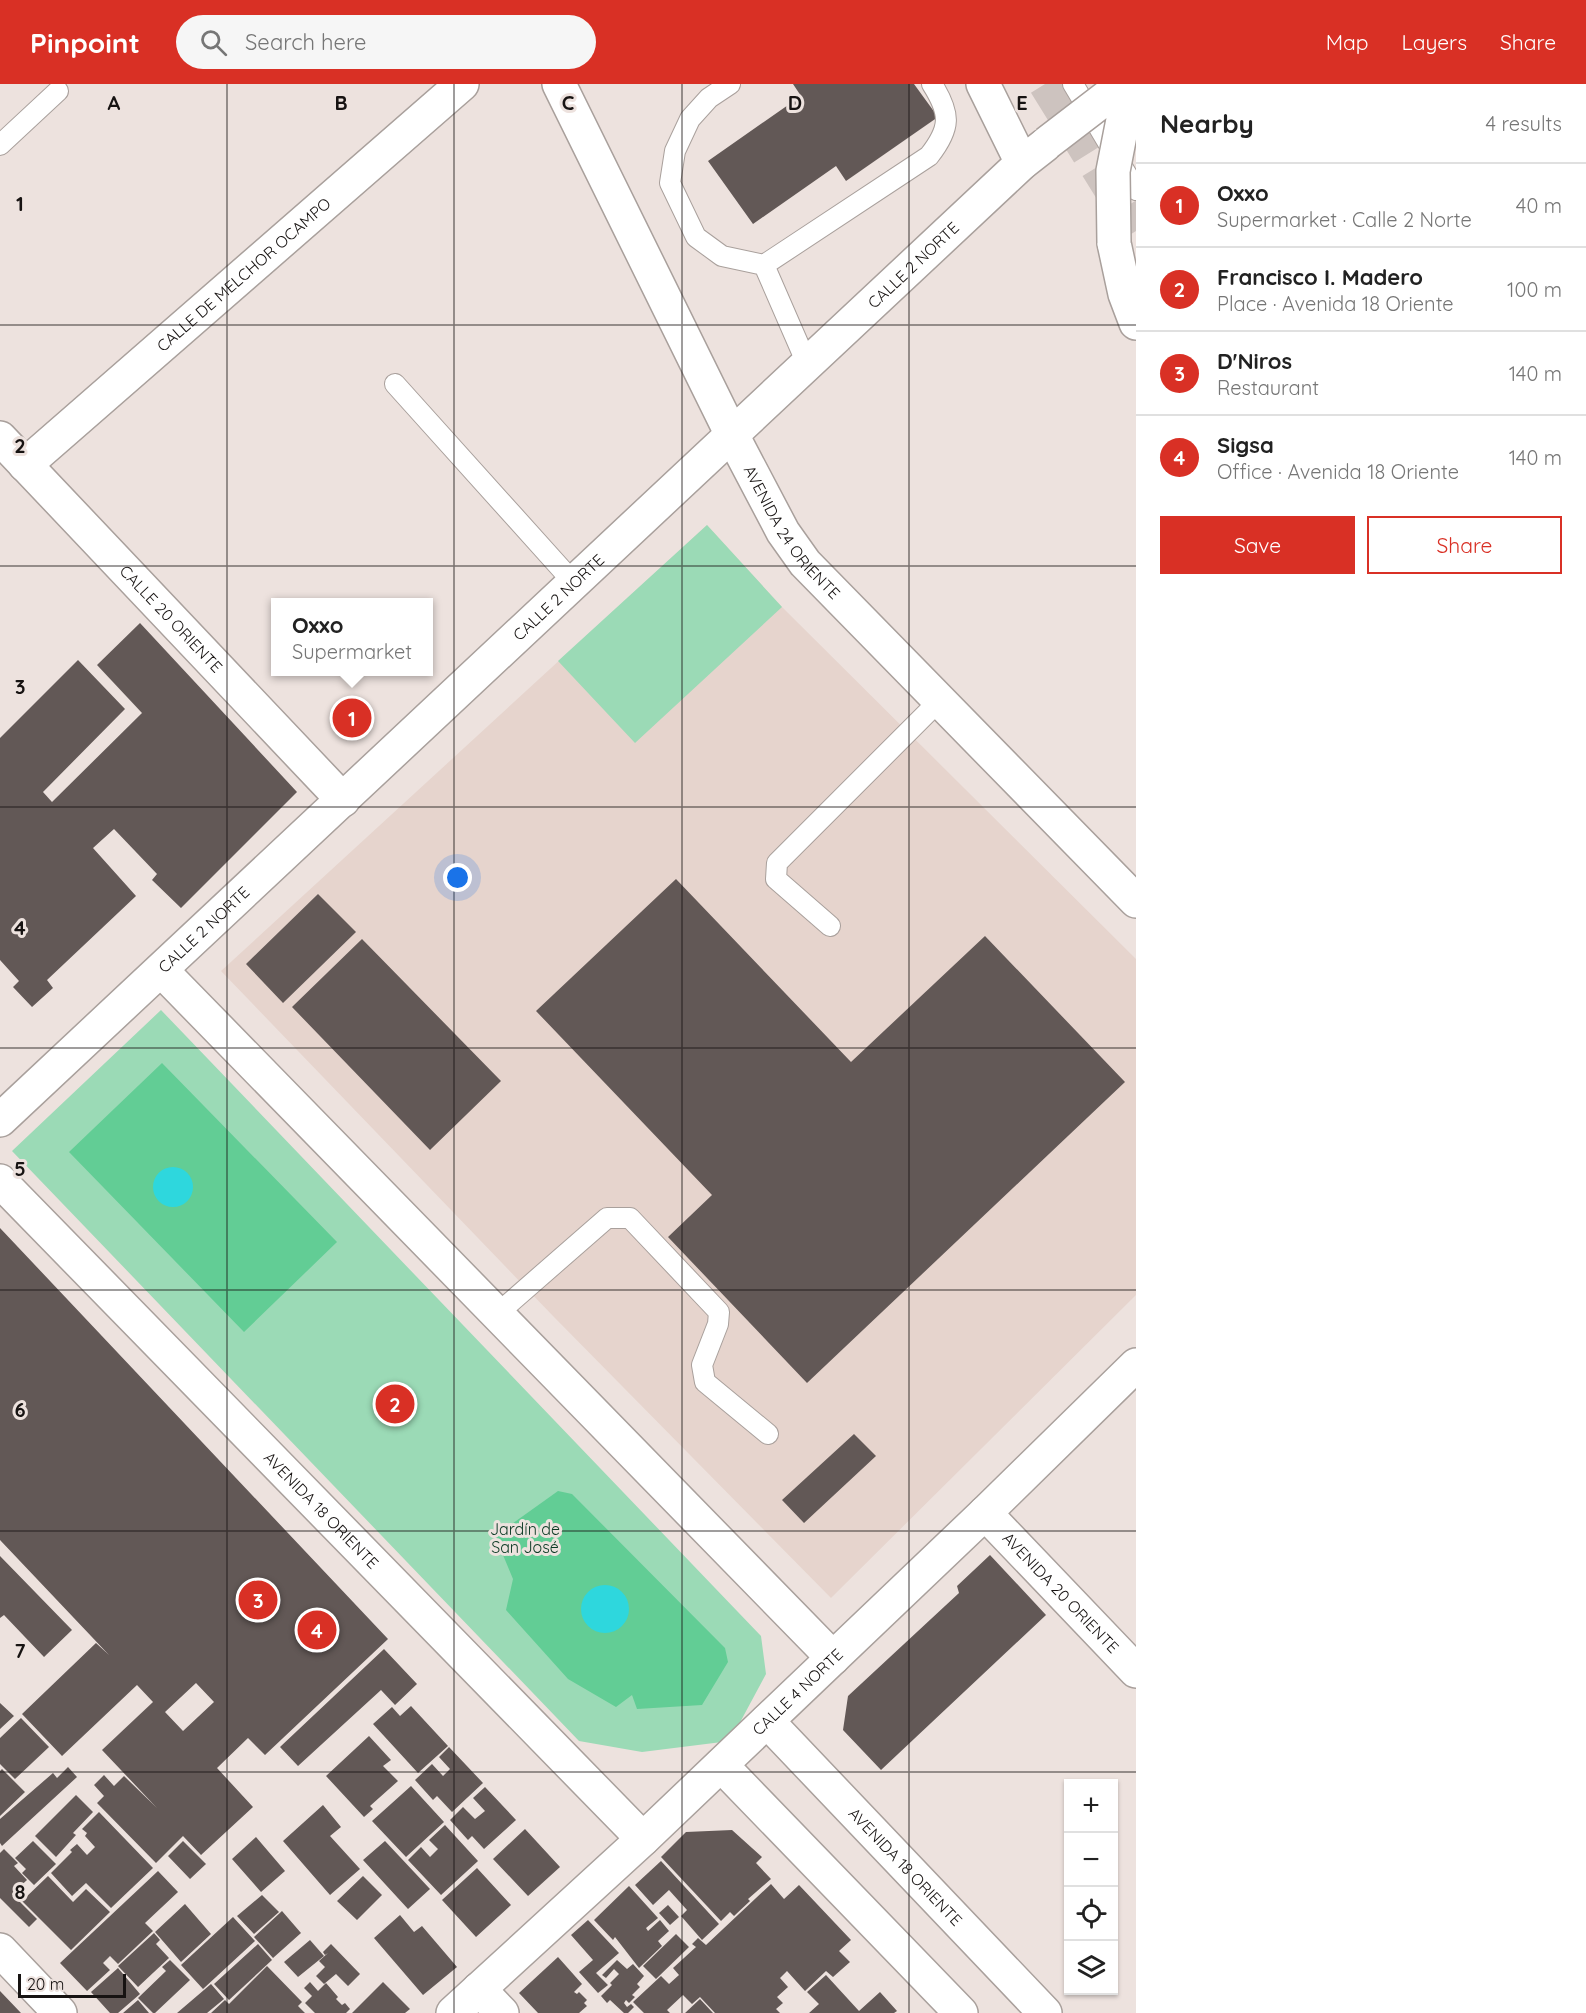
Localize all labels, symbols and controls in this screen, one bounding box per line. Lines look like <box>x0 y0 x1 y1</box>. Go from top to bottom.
search box <box>176 15 596 69</box>
text: Pinpoint <box>30 25 140 60</box>
icon: search <box>197 26 230 59</box>
text: Search here <box>245 28 366 56</box>
text: Map <box>1326 29 1369 55</box>
text: Layers <box>1402 29 1467 55</box>
text: Share <box>1500 29 1556 55</box>
text: A <box>108 90 121 115</box>
text: B <box>334 90 348 115</box>
text: C <box>562 90 575 115</box>
text: D <box>788 90 802 115</box>
text: E <box>1016 90 1028 115</box>
text: Nearby <box>1160 107 1254 140</box>
text: 4 results <box>1486 111 1562 136</box>
text: Oxxo <box>1217 179 1269 207</box>
text: 1 <box>16 191 24 216</box>
street label: CALLE DE MELCHOR OCAMPO <box>152 193 335 356</box>
text: 1 <box>1176 193 1183 218</box>
text: 40 m <box>1516 193 1562 218</box>
text: Supermarket · Calle 2 Norte <box>1217 207 1472 232</box>
street label: CALLE 2 NORTE <box>863 217 963 312</box>
text: Francisco I. Madero <box>1217 263 1423 291</box>
text: 2 <box>1174 277 1185 302</box>
text: 100 m <box>1507 277 1562 302</box>
text: Place · Avenida 18 Oriente <box>1217 291 1454 316</box>
text: D'Niros <box>1217 347 1292 375</box>
text: 3 <box>1174 361 1185 386</box>
text: 140 m <box>1509 361 1562 386</box>
text: Restaurant <box>1217 375 1319 400</box>
text: Sigsa <box>1217 431 1274 459</box>
text: 2 <box>14 433 26 458</box>
text: 4 <box>1174 445 1185 470</box>
text: 140 m <box>1509 445 1562 470</box>
text: Office · Avenida 18 Oriente <box>1217 459 1459 484</box>
street label: AVENIDA 24 ORIENTE <box>740 462 845 603</box>
button: Save <box>1160 516 1355 574</box>
button: Share <box>1367 516 1562 574</box>
street label: CALLE 2 NORTE <box>509 550 608 645</box>
street label: CALLE 20 ORIENTE <box>116 561 227 677</box>
popup <box>271 598 433 676</box>
text: Oxxo <box>292 611 344 639</box>
text: Supermarket <box>292 639 412 664</box>
text: 3 <box>15 674 25 699</box>
pin: 1 <box>332 696 372 740</box>
your location <box>443 863 472 892</box>
street label: CALLE 2 NORTE <box>154 882 253 977</box>
text: 4 <box>14 915 26 940</box>
text: 5 <box>14 1156 26 1181</box>
pin: 2 <box>376 1382 414 1426</box>
text: 6 <box>14 1397 26 1422</box>
street label: AVENIDA 18 ORIENTE <box>260 1447 383 1573</box>
park label: Jardín de San José <box>490 1519 560 1557</box>
street label: AVENIDA 20 ORIENTE <box>999 1528 1123 1657</box>
pin: 3 <box>238 1578 278 1622</box>
pin: 4 <box>298 1608 336 1652</box>
text: 7 <box>15 1638 26 1663</box>
street label: CALLE 4 NORTE <box>748 1644 847 1739</box>
map controls <box>1064 1779 1118 1995</box>
button: + <box>1064 1779 1118 1833</box>
street label: AVENIDA 18 ORIENTE <box>845 1803 967 1930</box>
button: − <box>1064 1833 1118 1887</box>
text: 8 <box>15 1879 26 1904</box>
button: locate <box>1064 1887 1118 1941</box>
button: layers <box>1064 1941 1118 1995</box>
scale bar <box>18 1971 126 1998</box>
text: 20 m <box>27 1974 64 1994</box>

